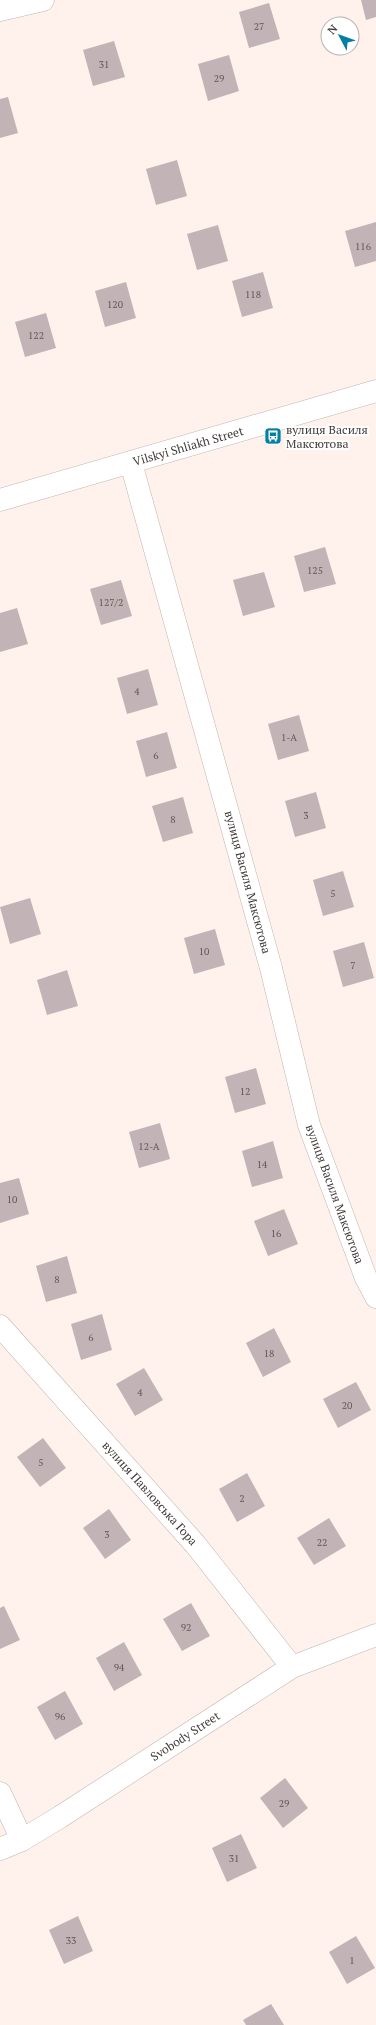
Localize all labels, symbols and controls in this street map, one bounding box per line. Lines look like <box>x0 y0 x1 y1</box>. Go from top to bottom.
north arrow <box>320 16 360 56</box>
house number: 27 <box>254 20 264 33</box>
text: N <box>324 21 341 37</box>
house number: 31 <box>99 58 109 71</box>
house number: 29 <box>214 72 224 85</box>
house number: 116 <box>355 240 372 253</box>
house number: 118 <box>245 288 261 301</box>
house number: 120 <box>107 298 123 311</box>
house number: 122 <box>28 329 44 342</box>
place label: вулиця Василя Максютова <box>286 422 368 451</box>
street label: Vilskyi Shliakh Street <box>131 423 246 469</box>
bus stop icon: вулиця Василя Максютова <box>263 426 283 446</box>
house number: 125 <box>307 564 323 577</box>
house number: 127/2 <box>99 596 123 609</box>
house number: 4 <box>134 685 140 698</box>
house number: 1-А <box>281 731 297 744</box>
house number: 6 <box>153 749 159 762</box>
street label: вулиця Василя Максютова <box>222 809 274 955</box>
house number: 3 <box>303 809 309 822</box>
house number: 8 <box>170 813 176 826</box>
house number: 5 <box>330 887 336 900</box>
house number: 10 <box>199 945 209 958</box>
house number: 7 <box>350 959 356 972</box>
house number: 12 <box>240 1085 250 1098</box>
street label: вулиця Василя Максютова <box>303 1122 367 1266</box>
house number: 12-А <box>138 1140 160 1153</box>
house number: 14 <box>257 1158 268 1171</box>
house number: 10 <box>7 1193 17 1206</box>
house number: 16 <box>271 1227 282 1240</box>
house number: 8 <box>54 1273 60 1286</box>
house number: 6 <box>88 1331 94 1344</box>
house number: 18 <box>264 1347 274 1360</box>
house number: 4 <box>137 1386 143 1399</box>
house number: 20 <box>342 1399 352 1412</box>
street label: вулиця Павловська Гора <box>99 1438 201 1548</box>
house number: 5 <box>38 1456 44 1469</box>
house number: 2 <box>239 1492 245 1505</box>
house number: 3 <box>104 1528 110 1541</box>
house number: 22 <box>317 1536 327 1549</box>
house number: 92 <box>181 1621 191 1634</box>
house number: 94 <box>114 1661 125 1674</box>
street label: Svobody Street <box>147 1708 223 1764</box>
house number: 96 <box>55 1710 66 1723</box>
house number: 29 <box>279 1797 289 1810</box>
house number: 31 <box>229 1852 239 1865</box>
house number: 33 <box>66 1934 76 1947</box>
house number: 1 <box>349 1954 355 1967</box>

